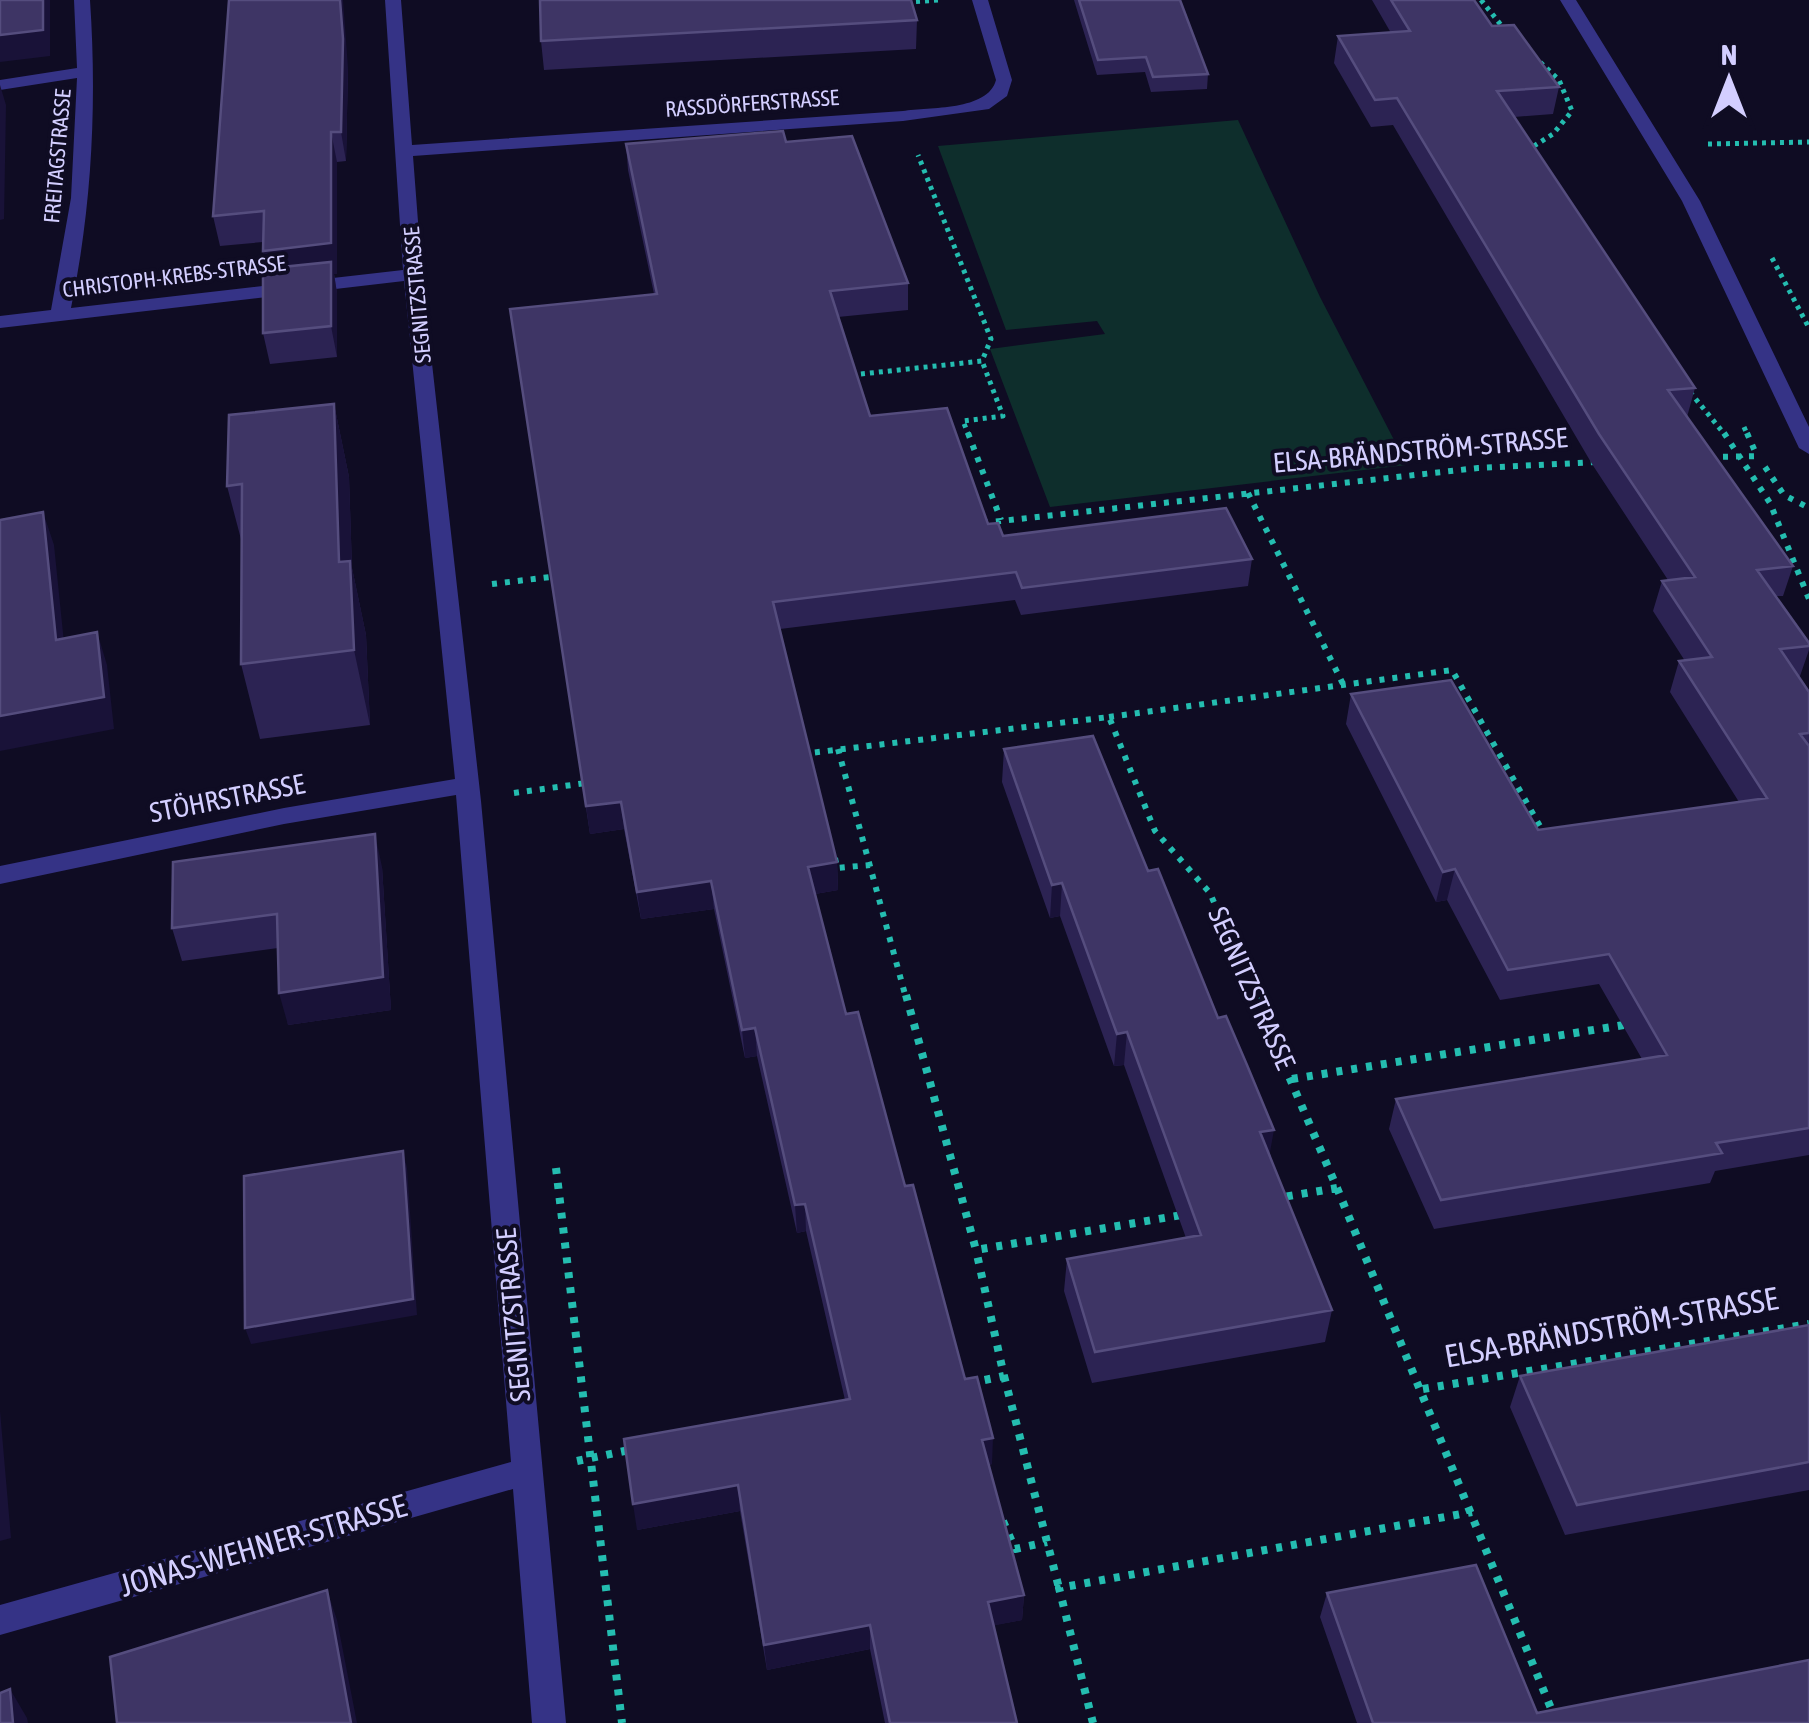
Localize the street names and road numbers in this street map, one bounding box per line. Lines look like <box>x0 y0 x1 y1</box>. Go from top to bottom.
street label: RASSDÖRFERSTRASSE <box>664 84 840 122</box>
street label: FREITAGSTRASSE <box>38 87 76 224</box>
street label: SEGNITZSTRASSE <box>398 225 436 364</box>
street label: CHRISTOPH-KREBS-STRASSE <box>61 249 288 303</box>
street label: ELSA-BRÄNDSTRÖM-STRASSE <box>1271 421 1569 479</box>
street label: STÖHRSTRASSE <box>147 767 307 829</box>
street label: SEGNITZSTRASSE <box>1202 902 1302 1074</box>
street label: SEGNITZSTRASSE <box>489 1227 537 1403</box>
street label: ELSA-BRÄNDSTRÖM-STRASSE <box>1441 1279 1781 1375</box>
street label: JONAS-WEHNER-STRASSE <box>115 1486 411 1604</box>

